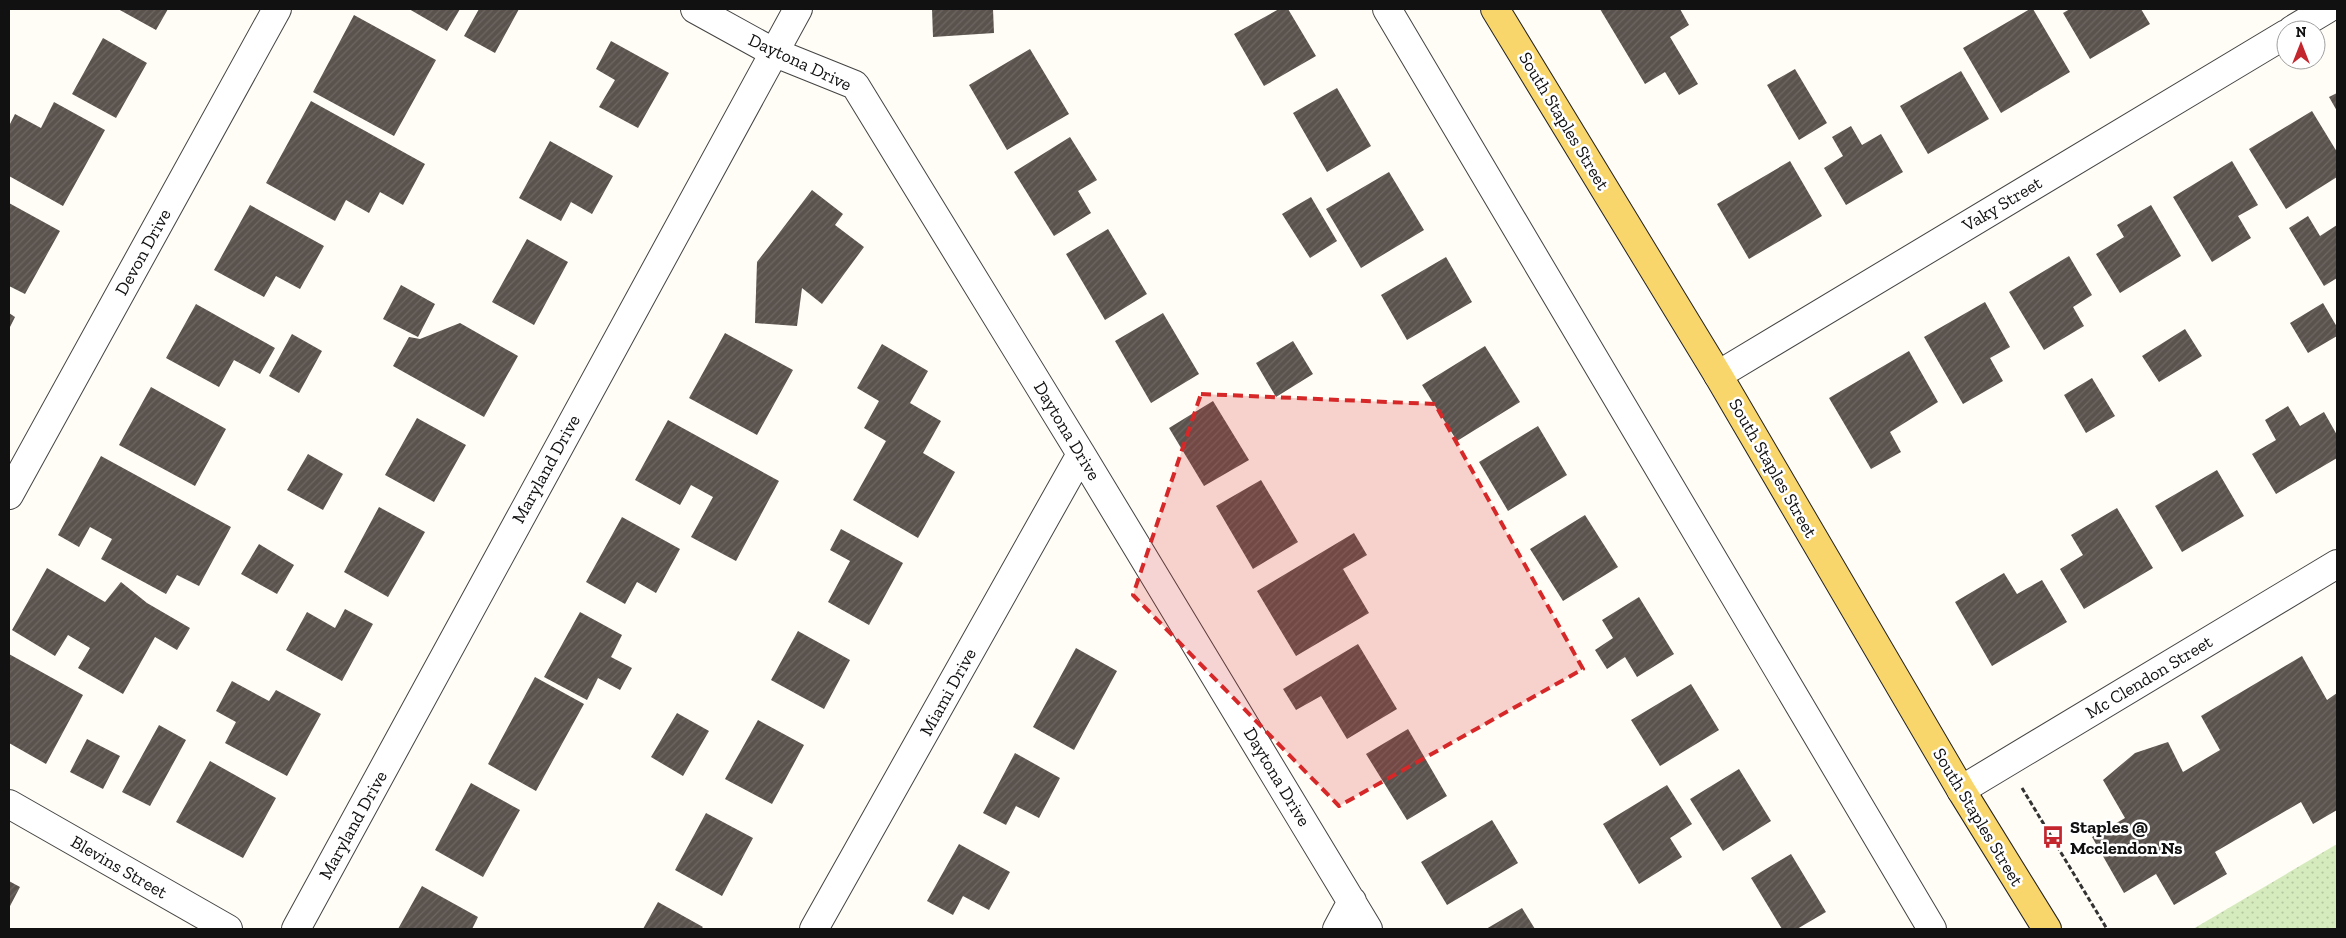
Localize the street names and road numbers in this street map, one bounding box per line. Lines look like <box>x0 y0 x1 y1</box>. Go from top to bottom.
street label: Daytona Drive <box>745 28 855 96</box>
street label: South Staples Street <box>1514 48 1614 194</box>
street label: Vaky Street <box>1957 172 2046 237</box>
street label: Devon Drive <box>110 205 176 299</box>
street label: Daytona Drive <box>1029 378 1105 484</box>
street label: South Staples Street <box>1724 394 1822 542</box>
street label: Maryland Drive <box>507 411 585 527</box>
street label: Mc Clendon Street <box>2082 630 2217 724</box>
street label: Miami Drive <box>915 644 981 740</box>
street label: Daytona Drive <box>1239 724 1315 830</box>
street label: South Staples Street <box>1928 744 2028 890</box>
street label: Maryland Drive <box>314 767 392 883</box>
street label: Blevins Street <box>67 831 171 904</box>

